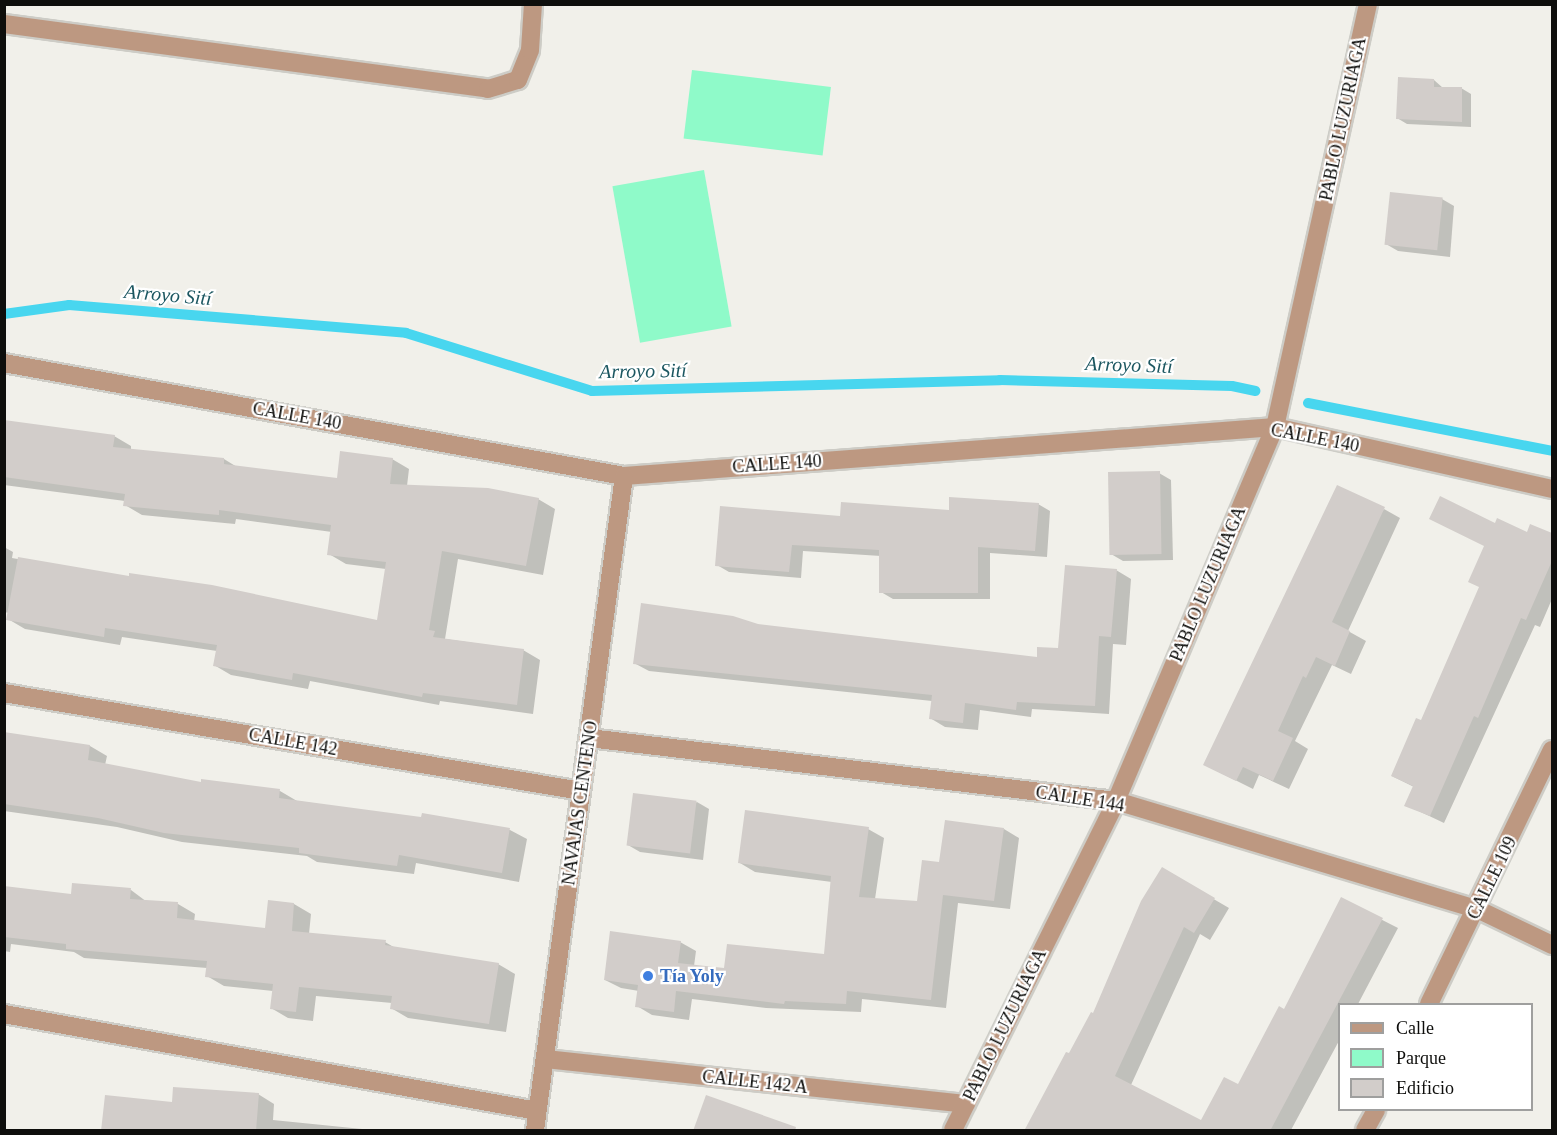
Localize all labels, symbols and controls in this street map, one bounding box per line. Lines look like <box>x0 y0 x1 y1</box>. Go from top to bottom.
street label: PABLO LUZURIAGA <box>1315 35 1371 203</box>
water label: Arroyo Sití <box>123 279 213 311</box>
water label: Arroyo Sití <box>1085 351 1173 379</box>
water label: Arroyo Sití <box>599 358 687 384</box>
street label: CALLE 140 <box>251 398 343 434</box>
street label: CALLE 140 <box>1269 419 1361 457</box>
street label: CALLE 140 <box>732 450 822 478</box>
street label: PABLO LUZURIAGA <box>1165 503 1251 665</box>
street label: NAVAJAS CENTENO <box>558 719 602 887</box>
street label: CALLE 142 <box>247 724 339 760</box>
street label: CALLE 144 <box>1034 781 1126 817</box>
street label: CALLE 109 <box>1463 833 1521 923</box>
street label: PABLO LUZURIAGA <box>959 945 1051 1105</box>
place label: Tía Yoly <box>660 965 725 987</box>
marker: Tía Yoly <box>641 969 655 983</box>
legend <box>1338 1003 1533 1111</box>
text: Calle <box>1396 1018 1434 1038</box>
text: Parque <box>1396 1048 1446 1068</box>
street label: CALLE 142 A <box>701 1066 809 1098</box>
text: Edificio <box>1396 1078 1454 1098</box>

